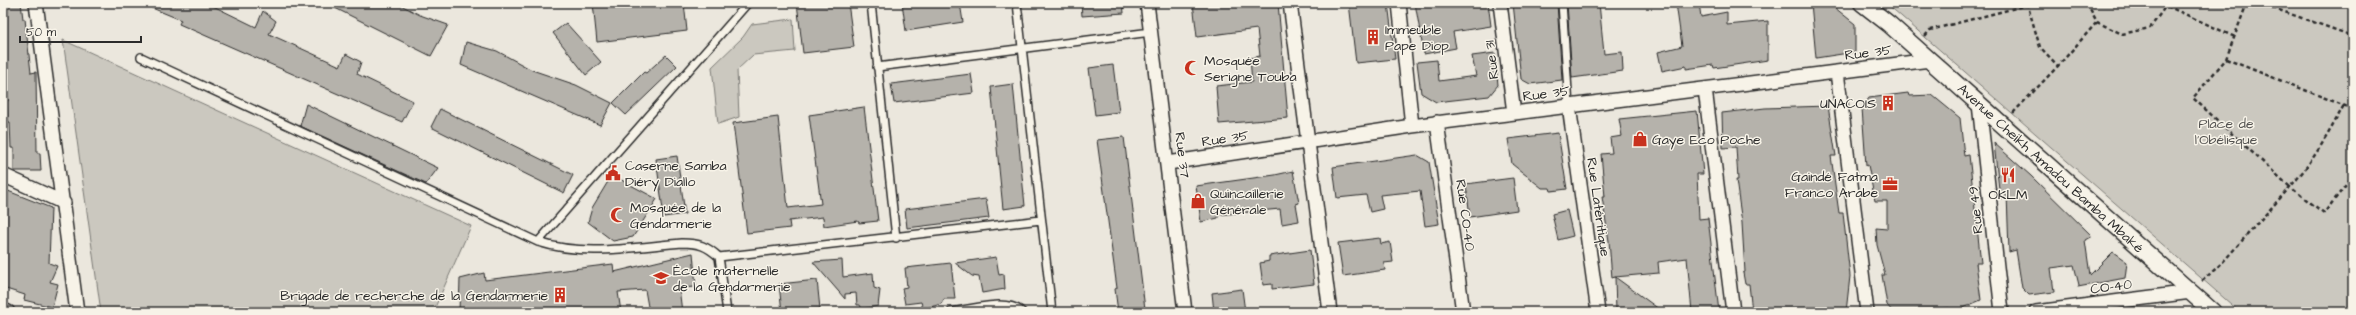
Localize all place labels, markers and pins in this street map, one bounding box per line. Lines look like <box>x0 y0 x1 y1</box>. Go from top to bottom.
place label: Immeuble Pape Diop <box>1385 20 1449 56</box>
building icon: Immeuble Pape Diop <box>1364 28 1382 46</box>
place label: Mosquée Serigne Touba <box>1204 51 1297 87</box>
mosque icon: Mosquée Serigne Touba <box>1183 59 1201 77</box>
place label: UNACOIS <box>1820 94 1876 114</box>
building icon: UNACOIS <box>1879 94 1897 112</box>
shop icon: Gaye Eco Poche <box>1631 130 1649 148</box>
place label: Gaye Eco Poche <box>1652 130 1761 150</box>
place label: Caserne Samba Diéry Diallo <box>625 156 727 192</box>
public building icon: Caserne Samba Diéry Diallo <box>604 164 622 182</box>
restaurant icon: OKLM <box>1999 166 2017 184</box>
place label: Gaindé Fatma Franco Arabe <box>1785 167 1878 203</box>
office icon: Gaindé Fatma Franco Arabe <box>1881 175 1899 193</box>
place label: Quincaillerie Générale <box>1210 184 1284 220</box>
place label: OKLM <box>1988 185 2028 205</box>
shop icon: Quincaillerie Générale <box>1189 192 1207 210</box>
place label: Mosquée de la Gendarmerie <box>630 198 721 234</box>
mosque icon: Mosquée de la Gendarmerie <box>609 206 627 224</box>
place label: École maternelle de la Gendarmerie <box>673 261 791 297</box>
school or university icon: École maternelle de la Gendarmerie <box>652 269 670 287</box>
place label: Brigade de recherche de la Gendarmerie <box>280 286 548 306</box>
building icon: Brigade de recherche de la Gendarmerie <box>551 286 569 304</box>

